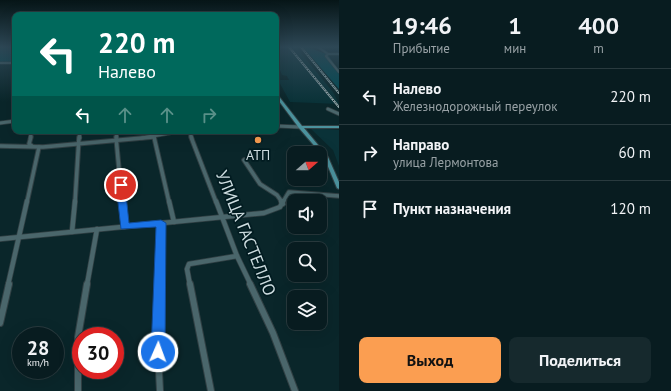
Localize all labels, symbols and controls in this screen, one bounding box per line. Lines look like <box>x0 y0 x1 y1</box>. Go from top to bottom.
text: 19:46 <box>391 10 452 41</box>
text: 1 <box>508 10 522 41</box>
text: 400 <box>578 10 619 41</box>
text: 220 m <box>98 24 175 61</box>
icon: left <box>32 28 84 80</box>
text: Прибытие <box>393 40 450 57</box>
text: мин <box>504 40 526 57</box>
text: m <box>593 40 604 57</box>
text: Налево <box>98 60 156 83</box>
text: Налево <box>393 79 441 98</box>
icon: left <box>359 86 381 108</box>
text: 220 m <box>610 87 651 106</box>
text: Железнодорожный переулок <box>393 98 557 115</box>
icon: left <box>72 104 94 126</box>
icon: ahead <box>114 104 136 126</box>
icon: ahead <box>156 104 178 126</box>
icon: right <box>198 104 220 126</box>
marker: АТП <box>253 135 263 145</box>
text: Направо <box>393 135 449 154</box>
icon: right <box>359 142 381 164</box>
text: 60 m <box>618 143 651 162</box>
place label: АТП <box>246 146 270 164</box>
north arrow <box>287 146 327 186</box>
map controls <box>287 146 327 330</box>
text: улица Лермонтова <box>393 154 498 171</box>
street label: УЛИЦА ГАСТЕЛЛО <box>211 167 281 299</box>
pin <box>104 168 138 202</box>
icon: arrive <box>110 174 132 196</box>
button: sound <box>287 194 327 234</box>
icon: arrive <box>359 198 381 220</box>
text: Пункт назначения <box>393 199 511 218</box>
text: 120 m <box>610 199 651 218</box>
button: search <box>287 242 327 282</box>
button: layers <box>287 290 327 330</box>
speed limit sign: 30 <box>72 327 124 379</box>
position arrow <box>137 331 179 373</box>
text: 28 <box>27 335 49 361</box>
button: Выход <box>359 337 501 383</box>
button: Поделиться <box>509 337 651 383</box>
text: km/h <box>27 356 49 369</box>

